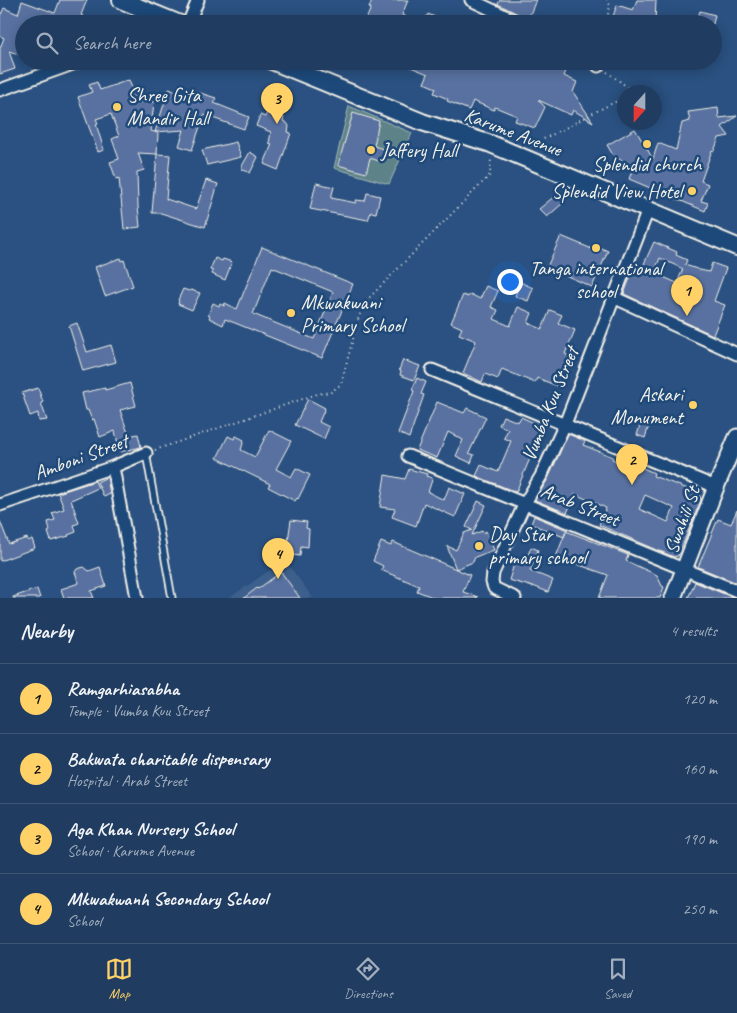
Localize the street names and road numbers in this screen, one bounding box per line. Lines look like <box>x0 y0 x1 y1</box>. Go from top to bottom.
street label: Karume Avenue <box>461 102 567 163</box>
street label: Vumba Kuu Street <box>516 340 585 465</box>
street label: Amboni Street <box>31 427 135 486</box>
street label: Arab Street <box>537 478 625 533</box>
street label: Swahili St <box>658 481 706 557</box>

